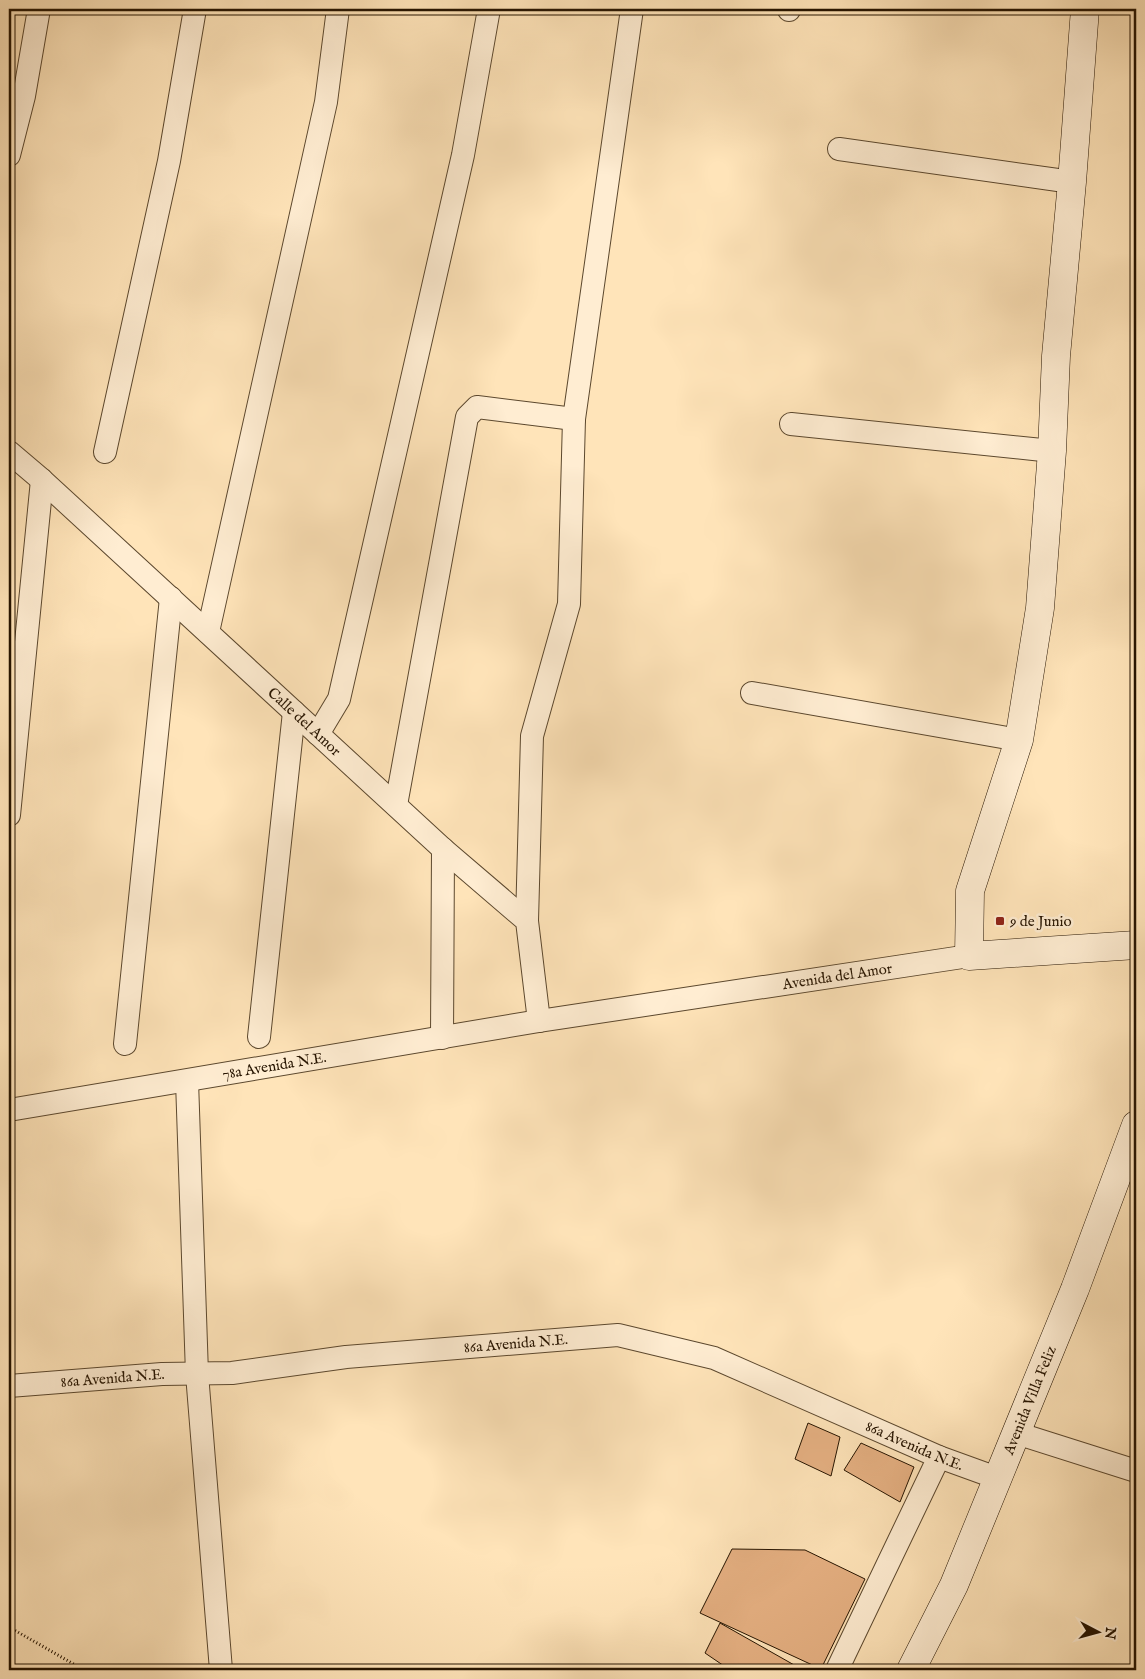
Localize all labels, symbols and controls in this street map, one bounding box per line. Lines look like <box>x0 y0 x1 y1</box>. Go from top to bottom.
street label: Calle del Amor <box>263 683 345 761</box>
place label: 9 de Junio <box>1009 912 1072 931</box>
marker: 9 de Junio <box>994 915 1006 927</box>
street label: Avenida del Amor <box>780 959 894 994</box>
street label: 78a Avenida N.E. <box>221 1048 328 1084</box>
street label: 86a Avenida N.E. <box>463 1330 569 1357</box>
street label: Avenida Villa Feliz <box>999 1343 1061 1459</box>
street label: 86a Avenida N.E. <box>60 1365 165 1392</box>
street label: 86a Avenida N.E. <box>862 1417 966 1475</box>
north arrow <box>1072 1606 1122 1656</box>
text: N <box>1100 1625 1120 1640</box>

